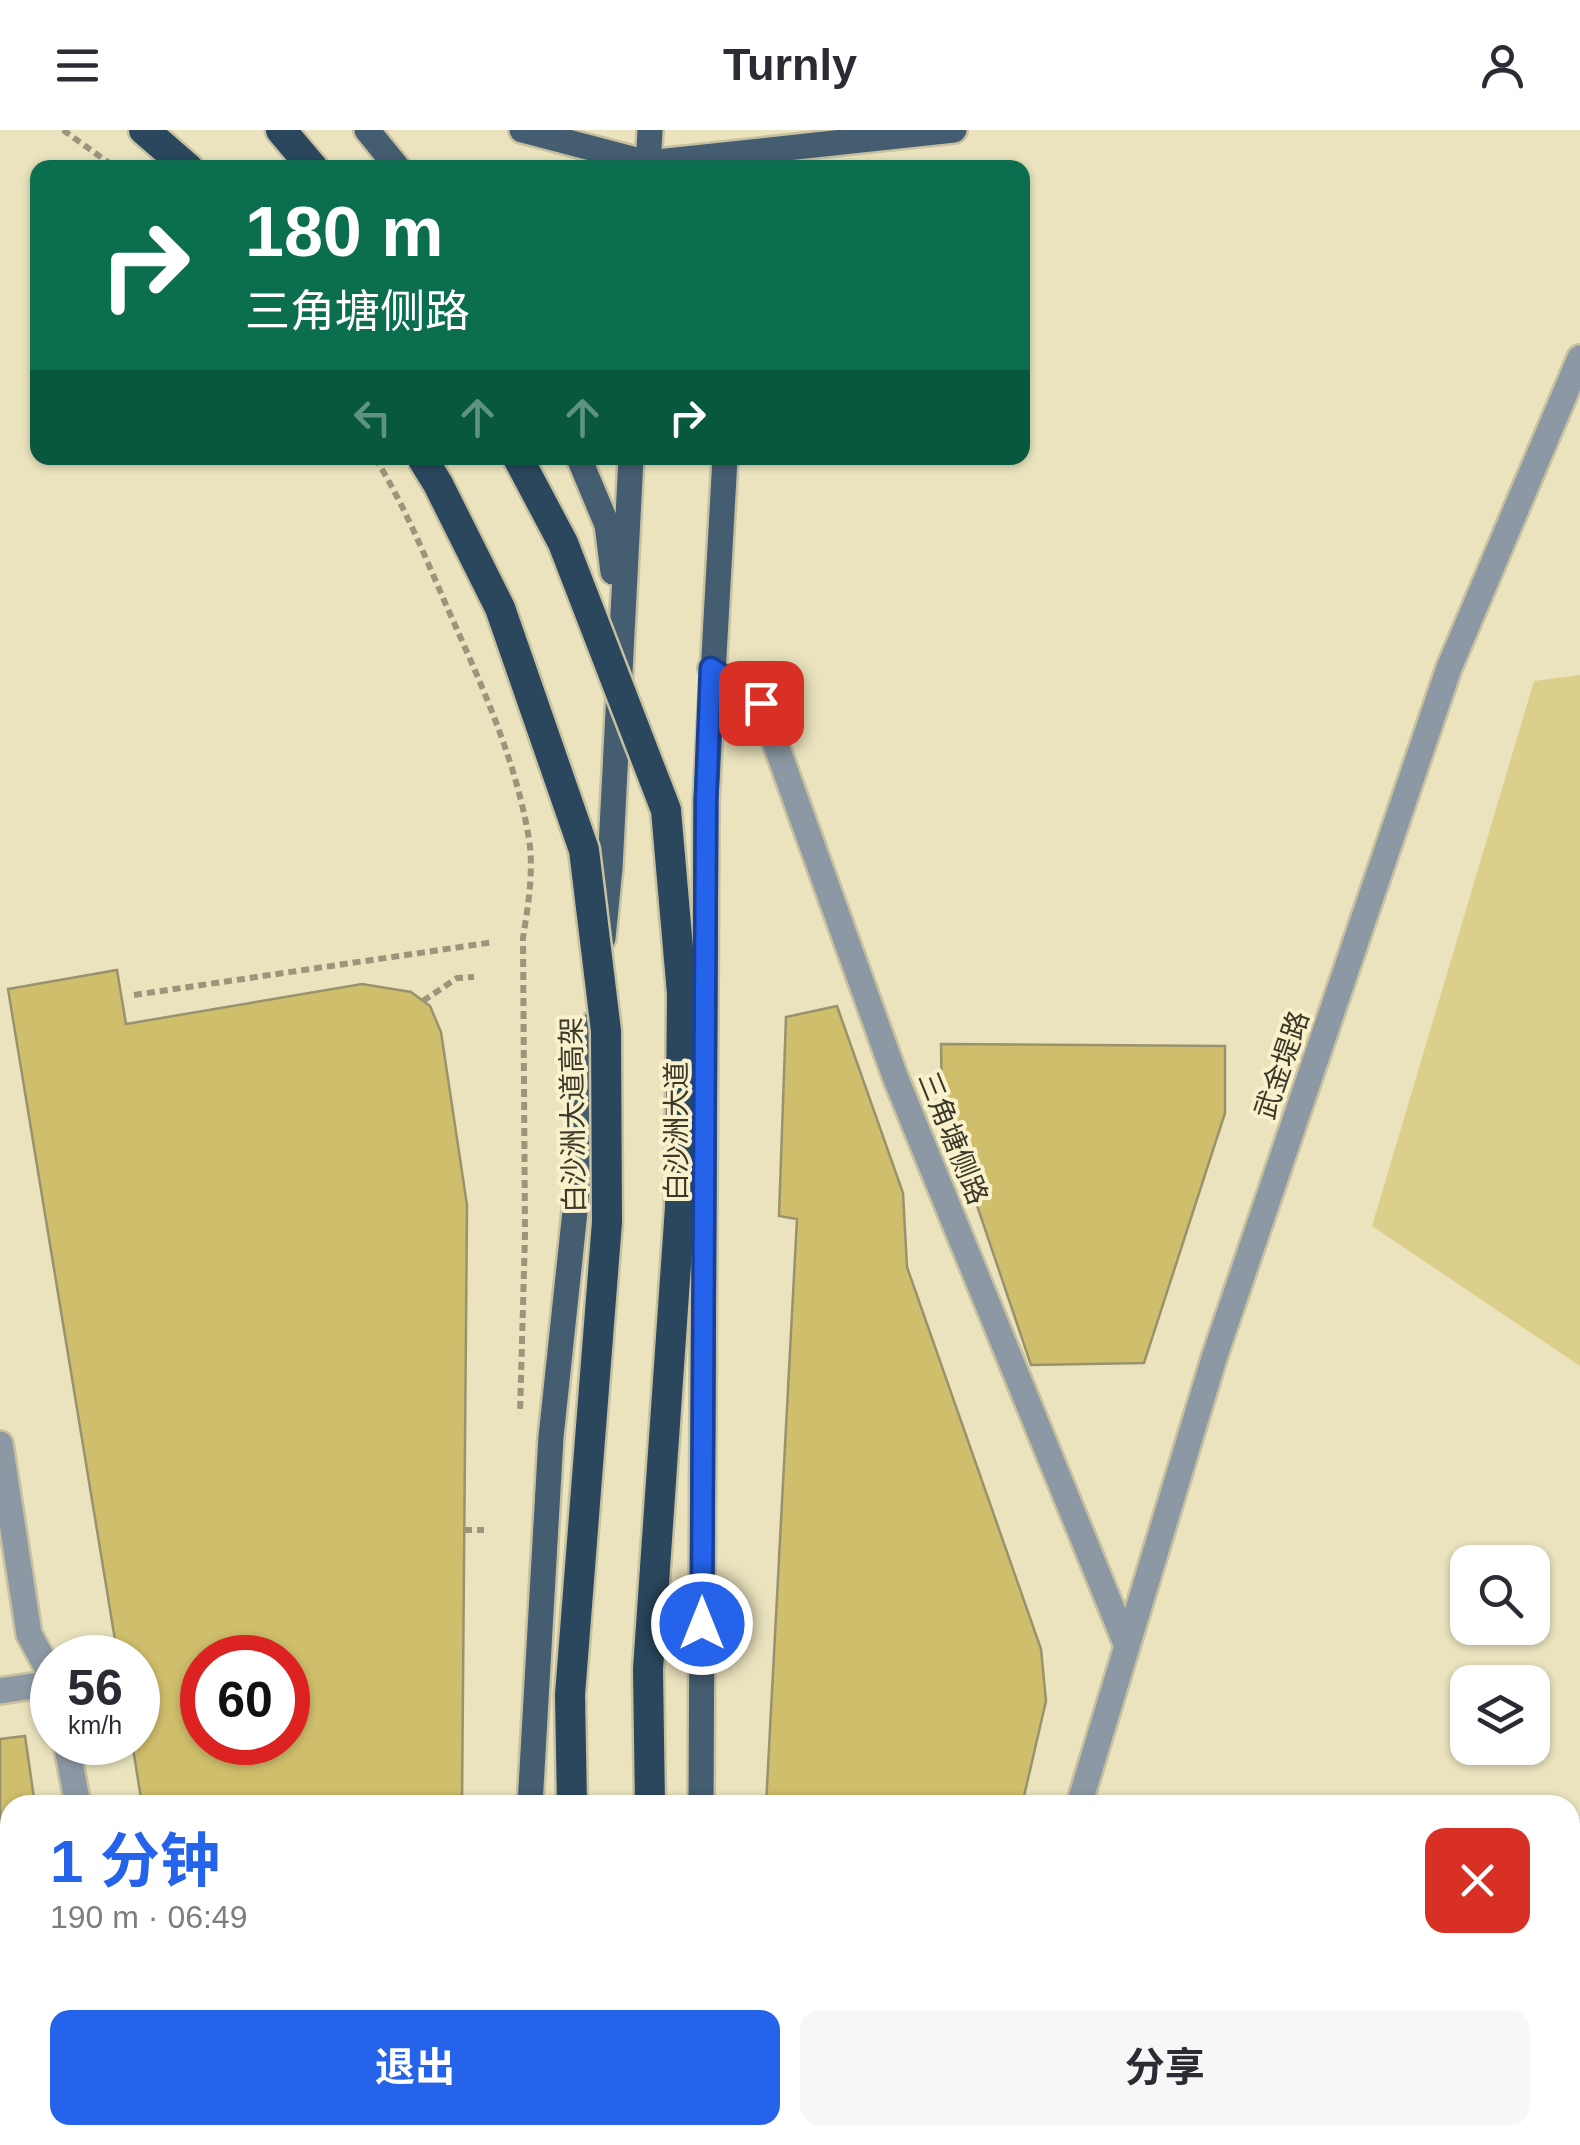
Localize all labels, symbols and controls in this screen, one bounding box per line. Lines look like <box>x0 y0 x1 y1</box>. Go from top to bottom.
icon: menu <box>50 38 105 93</box>
icon: person <box>1475 38 1530 93</box>
text: Turnly <box>723 39 857 90</box>
text: 180 m <box>245 193 443 271</box>
icon: right <box>80 200 210 330</box>
text: 三角塘侧路 <box>245 286 470 337</box>
icon: left <box>345 390 400 445</box>
icon: ahead <box>450 390 505 445</box>
icon: ahead <box>555 390 610 445</box>
icon: right <box>660 390 715 445</box>
pin <box>719 661 804 746</box>
icon: arrive <box>734 676 789 731</box>
street label: 武金堤路 <box>1249 1007 1315 1123</box>
street label: 白沙洲大道高架 <box>556 1017 590 1213</box>
street label: 白沙洲大道 <box>661 1061 692 1201</box>
street label: 三角塘侧路 <box>912 1067 994 1209</box>
map controls <box>1450 1545 1550 1765</box>
button: search <box>1450 1545 1550 1645</box>
position arrow <box>650 1572 754 1676</box>
speed limit sign: 60 <box>180 1635 310 1765</box>
text: 56 <box>67 1660 123 1716</box>
button: layers <box>1450 1665 1550 1765</box>
text: km/h <box>68 1711 122 1739</box>
text: 1 分钟 <box>50 1828 220 1895</box>
button: close <box>1425 1828 1530 1933</box>
text: 190 m · 06:49 <box>50 1899 247 1935</box>
button: 退出 <box>50 2010 780 2125</box>
button: 分享 <box>800 2010 1530 2125</box>

